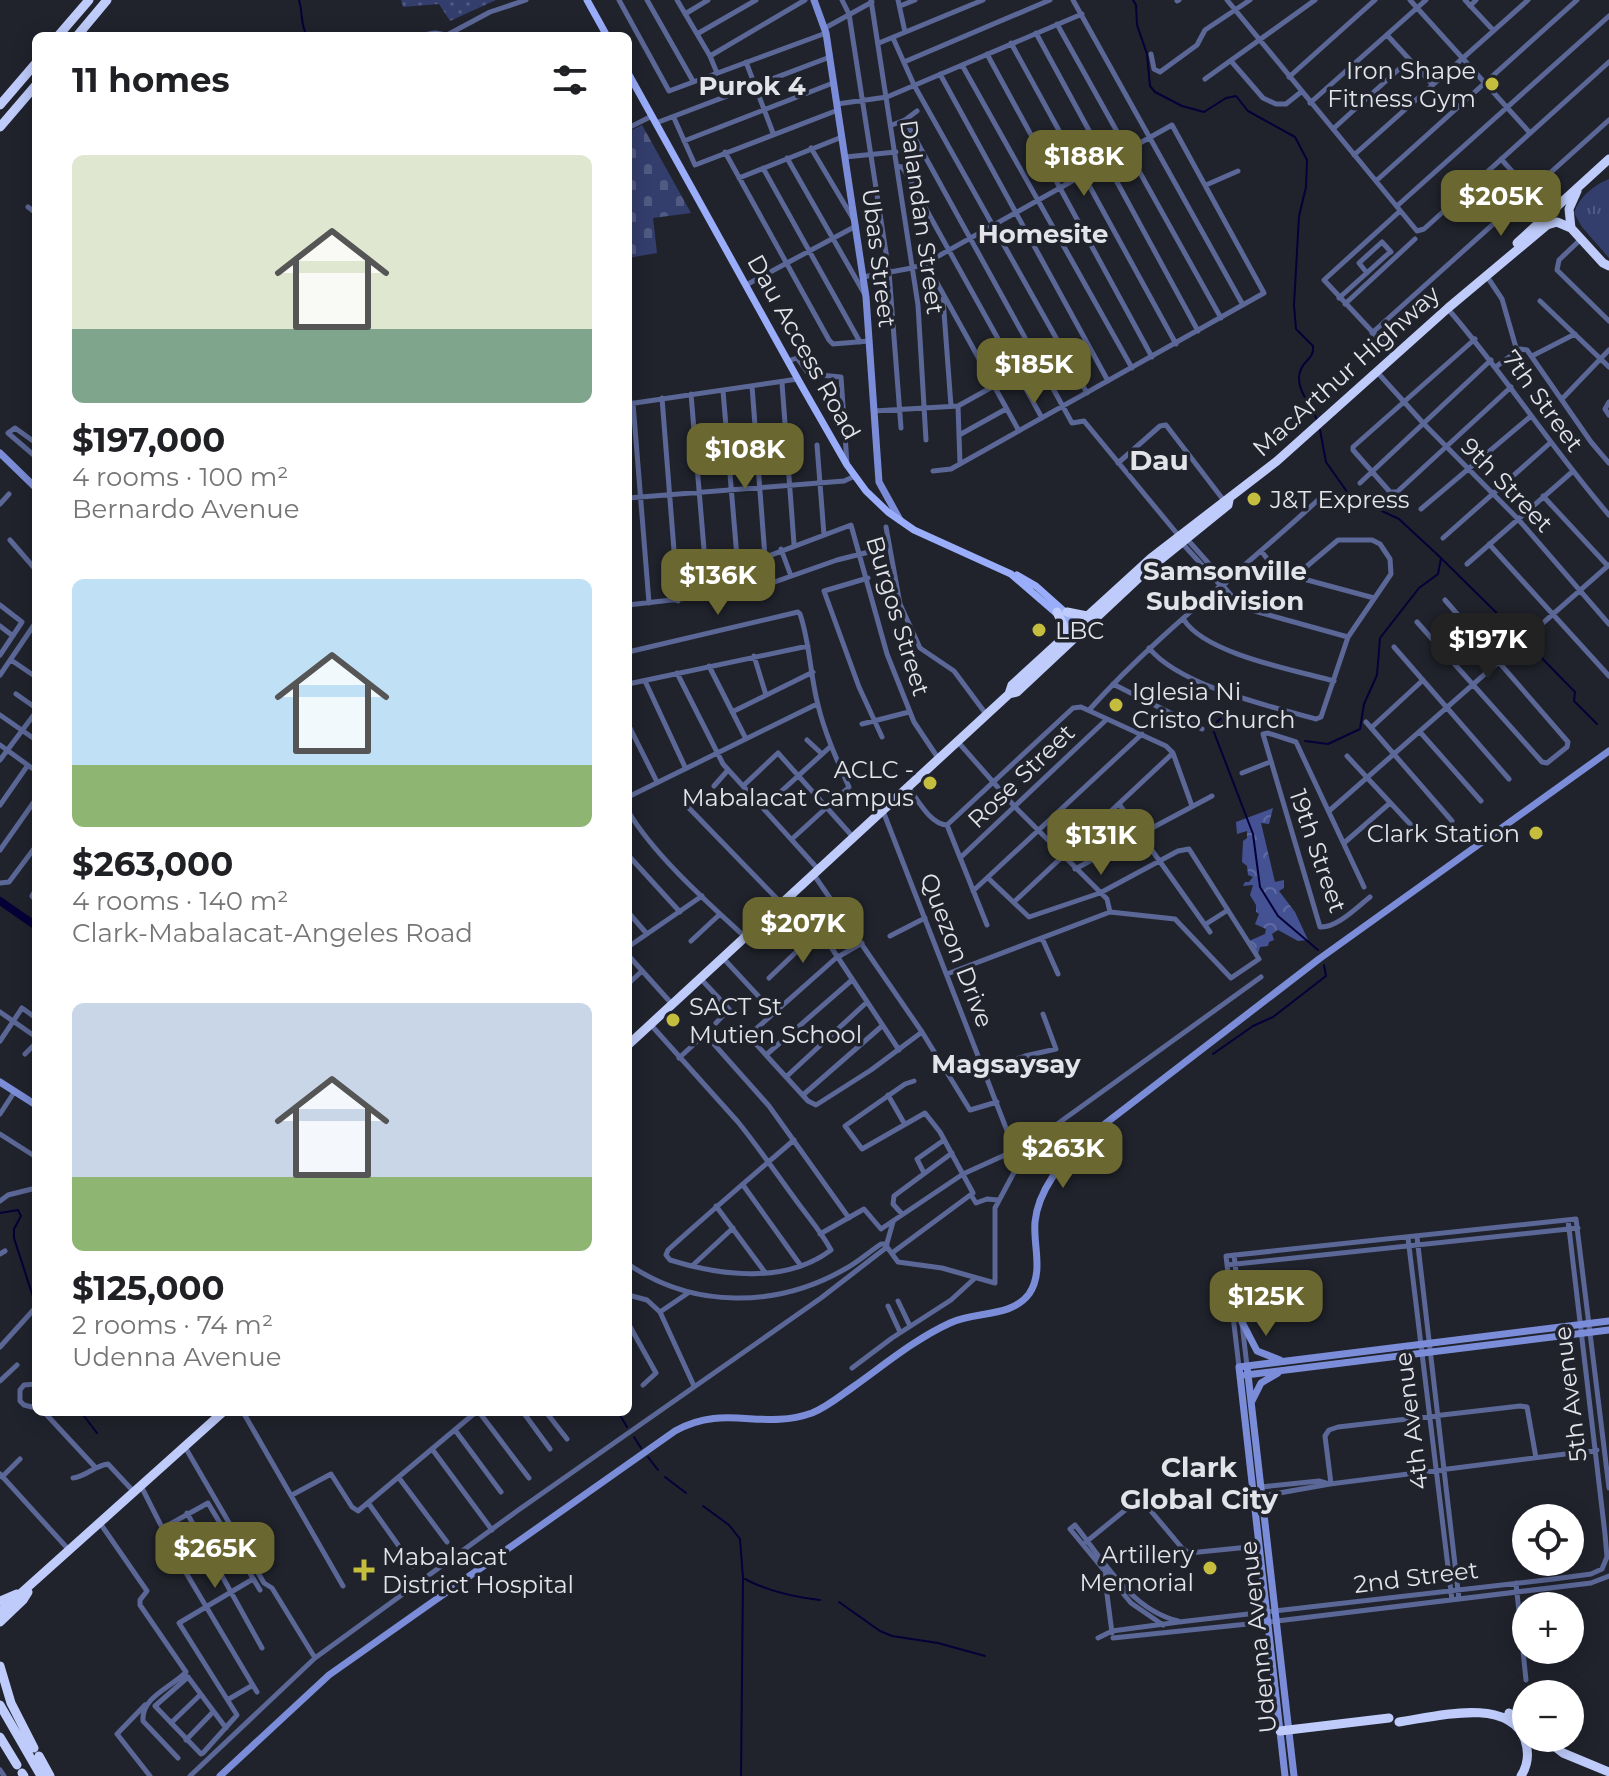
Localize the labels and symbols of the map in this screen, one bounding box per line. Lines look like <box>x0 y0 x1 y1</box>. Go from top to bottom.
place label: Iron Shape Fitness Gym <box>1327 56 1476 113</box>
district label: Purok 4 <box>698 70 806 102</box>
marker: Iron Shape Fitness Gym <box>1483 75 1501 93</box>
street label: Dalandan Street <box>894 118 950 316</box>
pin: $188K <box>1028 130 1140 198</box>
pin: $205K <box>1445 170 1557 238</box>
street label: Ubas Street <box>856 187 902 329</box>
district label: Homesite <box>978 218 1108 250</box>
street label: Dau Access Road <box>741 249 867 445</box>
street label: MacArthur Highway <box>1247 279 1445 463</box>
pin: $185K <box>978 338 1090 406</box>
street label: 7th Street <box>1496 345 1590 458</box>
pin: $108K <box>689 423 801 491</box>
street label: 9th Street <box>1455 432 1559 538</box>
district label: Dau <box>1129 443 1189 477</box>
place label: J&T Express <box>1269 485 1410 514</box>
marker: J&T Express <box>1245 490 1263 508</box>
street label: Burgos Street <box>860 533 936 700</box>
pin: $136K <box>662 549 774 617</box>
district label: Samsonville Subdivision <box>1143 555 1307 617</box>
pin: $197K <box>1432 613 1544 681</box>
place label: LBC <box>1055 616 1104 645</box>
marker: LBC <box>1030 621 1048 639</box>
place label: Iglesia Ni Cristo Church <box>1132 677 1296 734</box>
marker: Iglesia Ni Cristo Church <box>1107 696 1125 714</box>
street label: Rose Street <box>961 718 1081 834</box>
place label: ACLC - Mabalacat Campus <box>682 755 914 812</box>
marker: ACLC - Mabalacat Campus <box>921 774 939 792</box>
street label: 19th Street <box>1283 786 1353 917</box>
pin: $131K <box>1045 809 1157 877</box>
place label: Clark Station <box>1367 819 1520 848</box>
marker: Clark Station <box>1527 824 1545 842</box>
street label: Quezon Drive <box>914 869 1000 1031</box>
pin: $207K <box>747 897 859 965</box>
place label: SACT St Mutien School <box>689 992 862 1049</box>
marker: SACT St Mutien School <box>664 1011 682 1029</box>
district label: Magsaysay <box>931 1048 1081 1080</box>
pin: $263K <box>1007 1122 1119 1190</box>
pin: $125K <box>1210 1270 1322 1338</box>
street label: 5th Avenue <box>1547 1325 1593 1463</box>
street label: 4th Avenue <box>1388 1350 1434 1492</box>
district label: Clark Global City <box>1120 1450 1278 1516</box>
pin: $265K <box>159 1522 271 1590</box>
street label: Udenna Avenue <box>1233 1539 1283 1735</box>
place label: Artillery Memorial <box>1080 1540 1194 1597</box>
place label: Mabalacat District Hospital <box>382 1542 574 1599</box>
street label: 2nd Street <box>1352 1555 1480 1599</box>
marker: Mabalacat District Hospital <box>353 1559 375 1581</box>
marker: Artillery Memorial <box>1201 1559 1219 1577</box>

